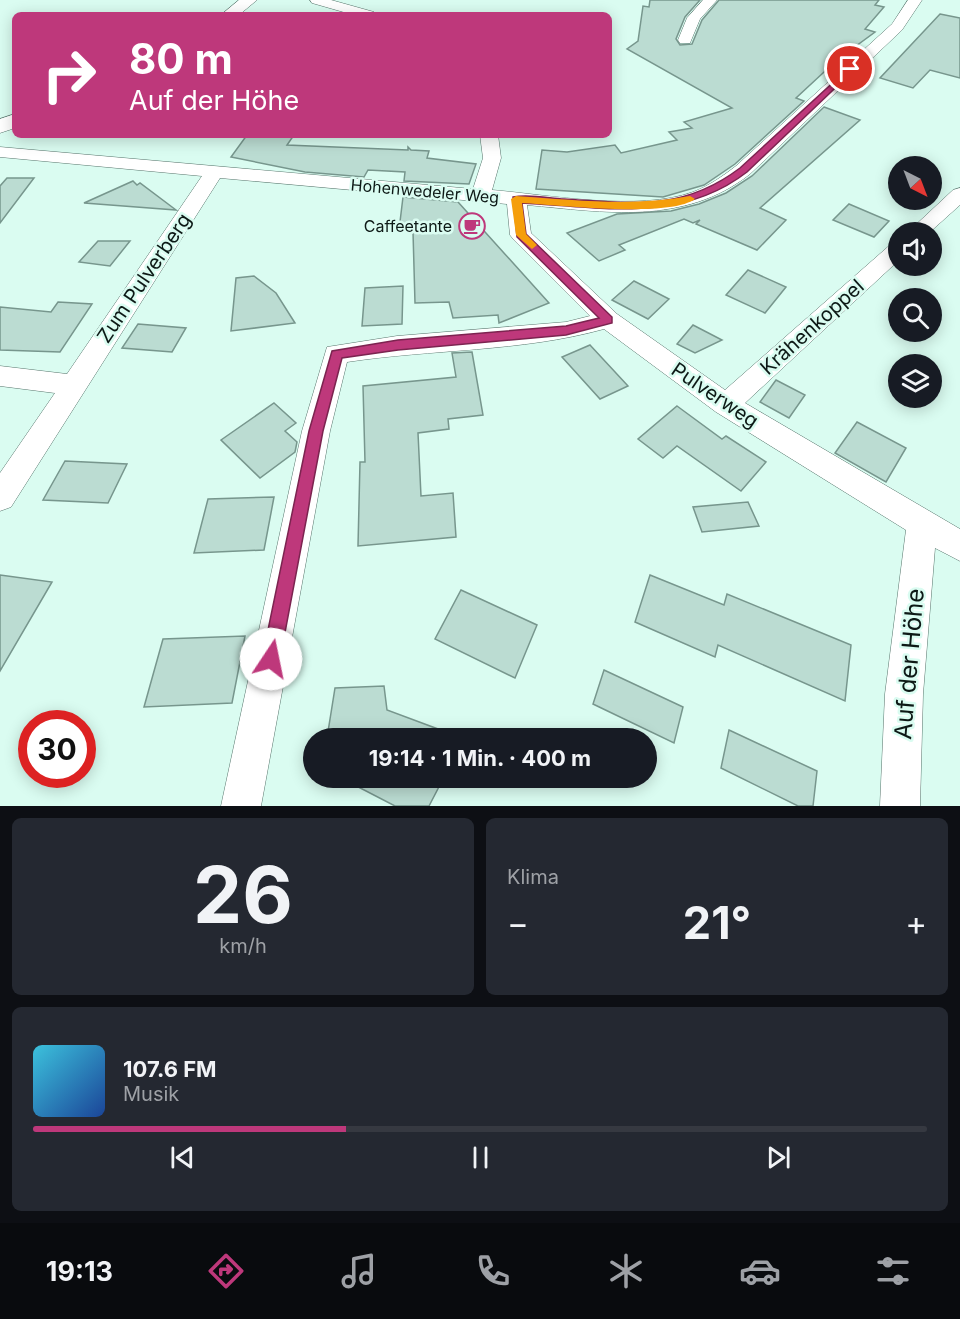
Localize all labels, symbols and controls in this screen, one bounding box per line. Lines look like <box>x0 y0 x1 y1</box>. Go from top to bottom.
text: 80 m <box>129 33 233 84</box>
icon: right <box>30 36 108 114</box>
pin <box>824 43 875 94</box>
icon: arrive <box>833 52 866 85</box>
text: Auf der Höhe <box>129 84 299 117</box>
north arrow <box>888 156 942 210</box>
map controls <box>888 156 942 408</box>
street label: Hohenwedeler Weg <box>350 175 500 207</box>
street label: Zum Pulverberg <box>92 209 196 347</box>
cafe icon: Caffeetante <box>457 211 487 241</box>
place label: Caffeetante <box>364 216 452 236</box>
button: sound <box>888 222 942 276</box>
street label: Krähenkoppel <box>755 274 869 380</box>
button: search <box>888 288 942 342</box>
button: layers <box>888 354 942 408</box>
street label: Pulverweg <box>667 357 763 433</box>
street label: Auf der Höhe <box>888 587 930 741</box>
position arrow <box>239 627 303 691</box>
speed limit sign: 30 <box>18 710 96 788</box>
text: 19:14 · 1 Min. · 400 m <box>369 745 591 771</box>
text: 26 <box>193 847 293 942</box>
text: Klima <box>507 865 559 889</box>
text: 21° <box>683 895 751 950</box>
text: − <box>507 903 529 943</box>
text: + <box>905 903 927 943</box>
text: km/h <box>219 934 267 958</box>
text: 107.6 FM <box>123 1056 217 1082</box>
text: Musik <box>123 1082 179 1106</box>
icon: previous <box>166 1141 199 1174</box>
icon: pause <box>464 1141 497 1174</box>
icon: next <box>762 1141 795 1174</box>
icon: directions <box>205 1250 247 1292</box>
icon: music <box>338 1250 380 1292</box>
icon: phone <box>472 1250 514 1292</box>
icon: climate <box>605 1250 647 1292</box>
icon: car <box>739 1250 781 1292</box>
icon: filters <box>872 1250 914 1292</box>
text: 19:13 <box>46 1255 113 1288</box>

